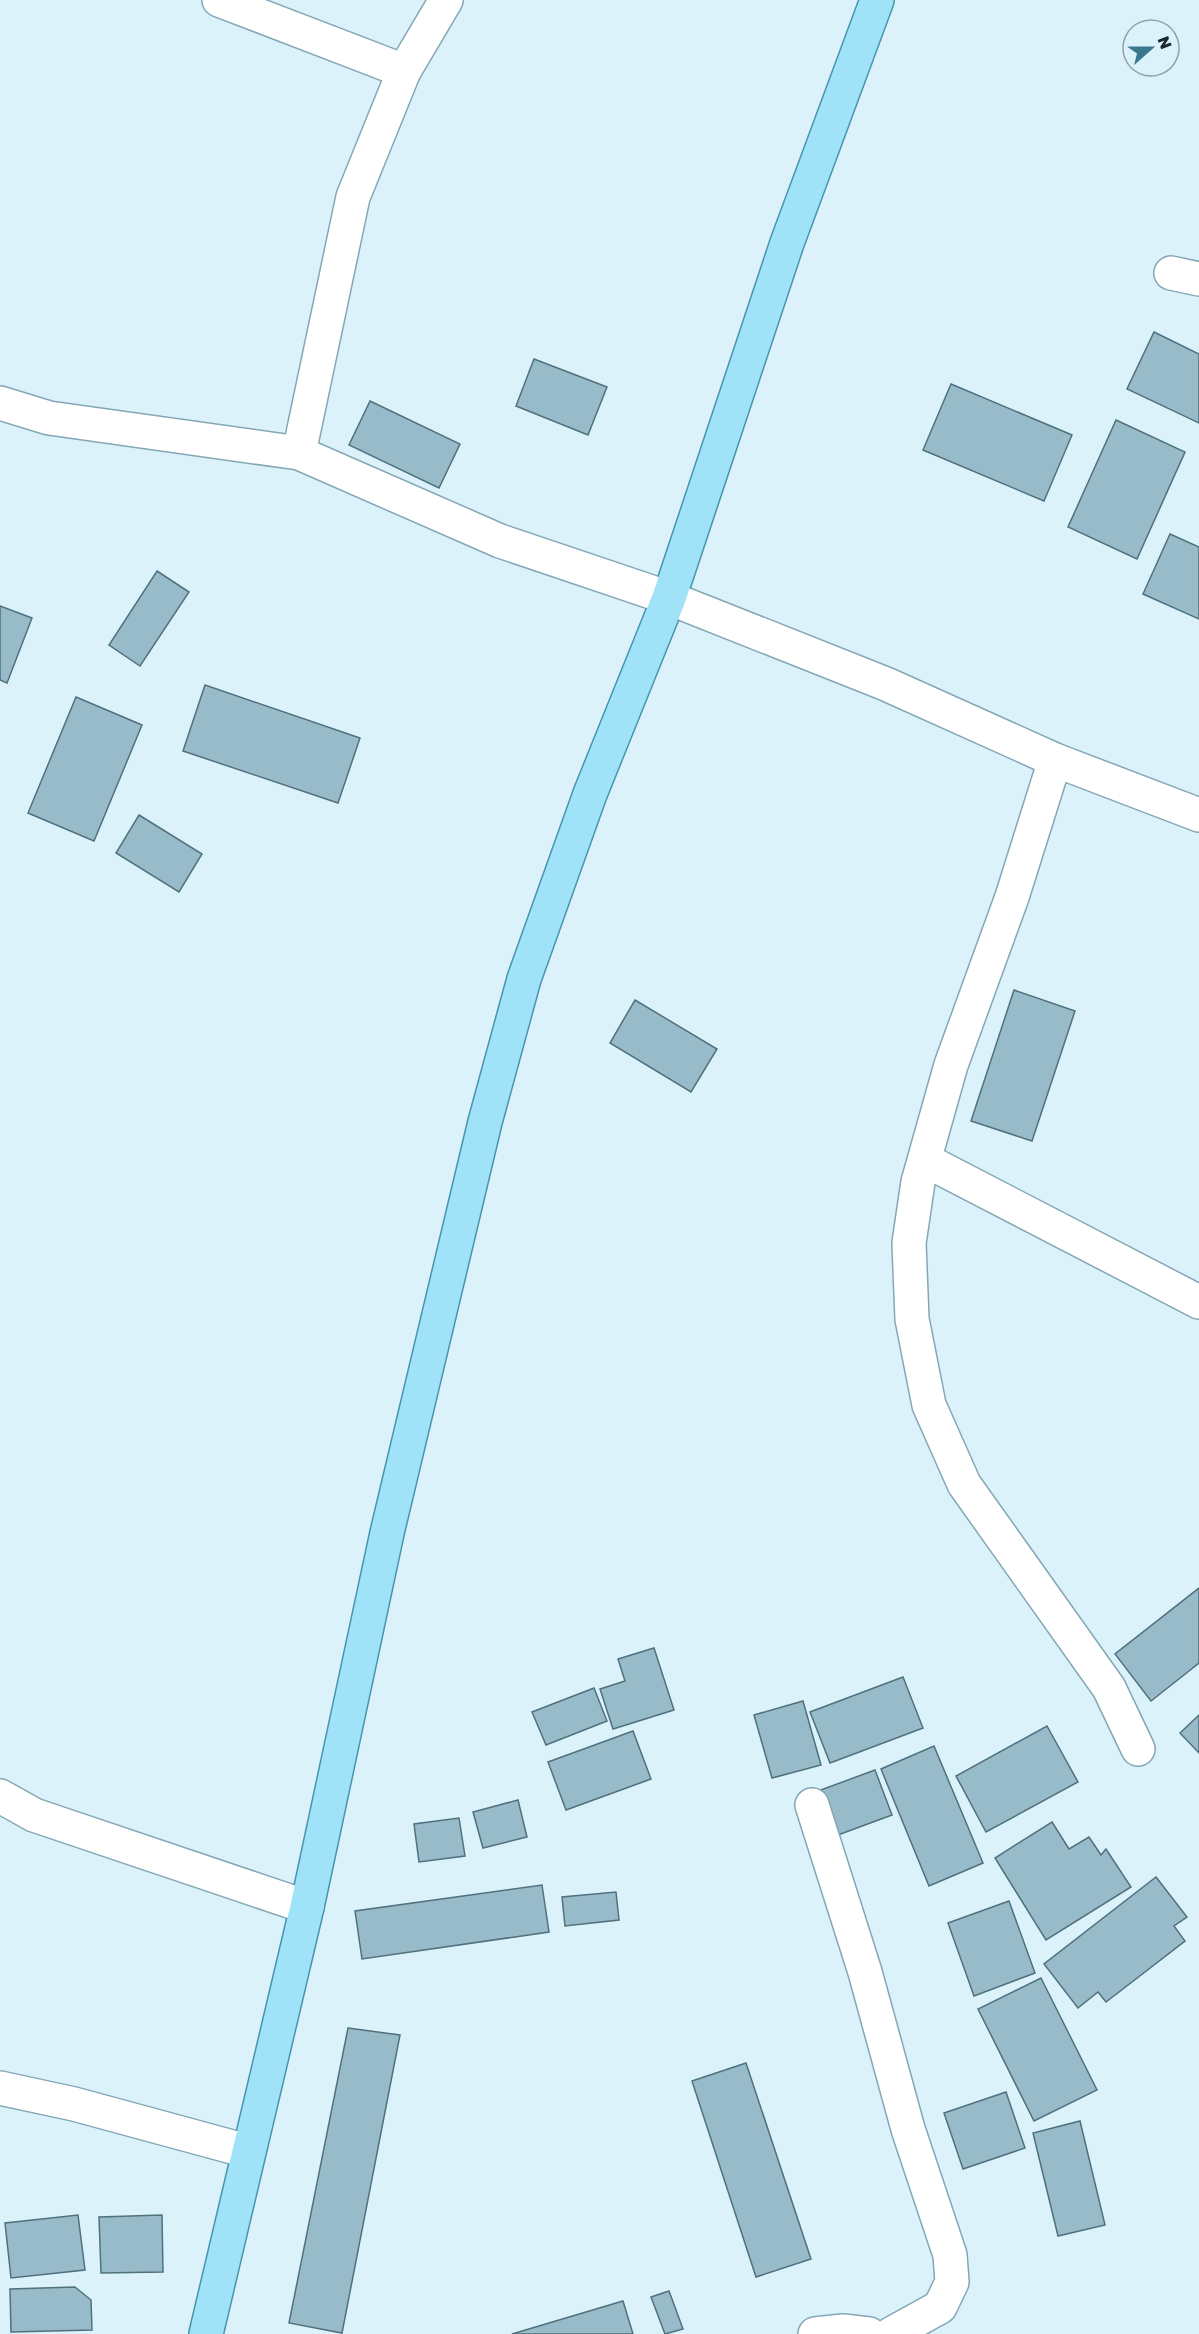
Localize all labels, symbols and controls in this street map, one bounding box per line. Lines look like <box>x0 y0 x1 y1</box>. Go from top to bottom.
north arrow <box>1121 18 1181 78</box>
text: N <box>1153 33 1177 52</box>

